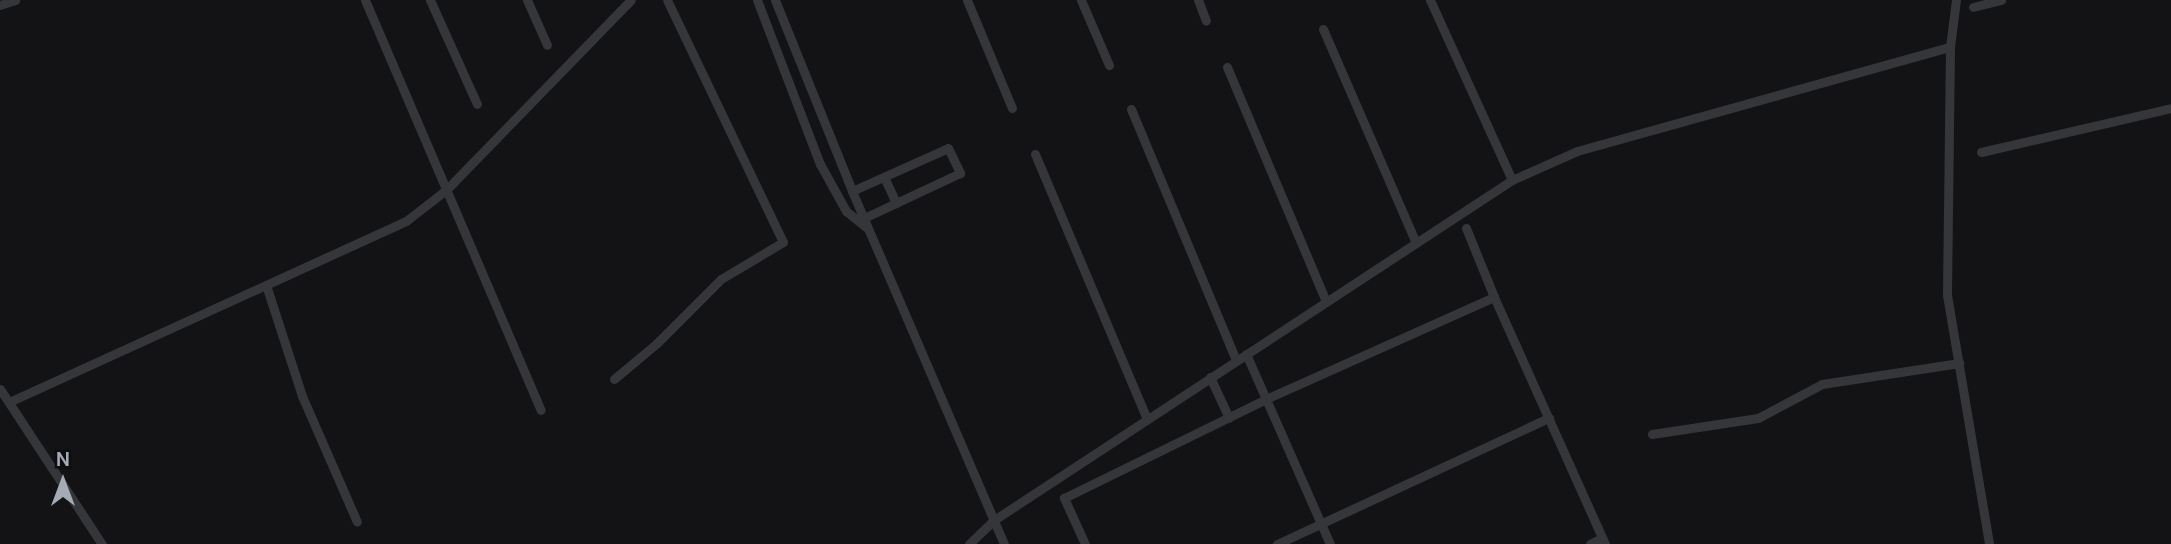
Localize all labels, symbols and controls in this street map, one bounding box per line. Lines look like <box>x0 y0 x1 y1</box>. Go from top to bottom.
north arrow <box>28 446 98 516</box>
text: N <box>56 447 70 472</box>

